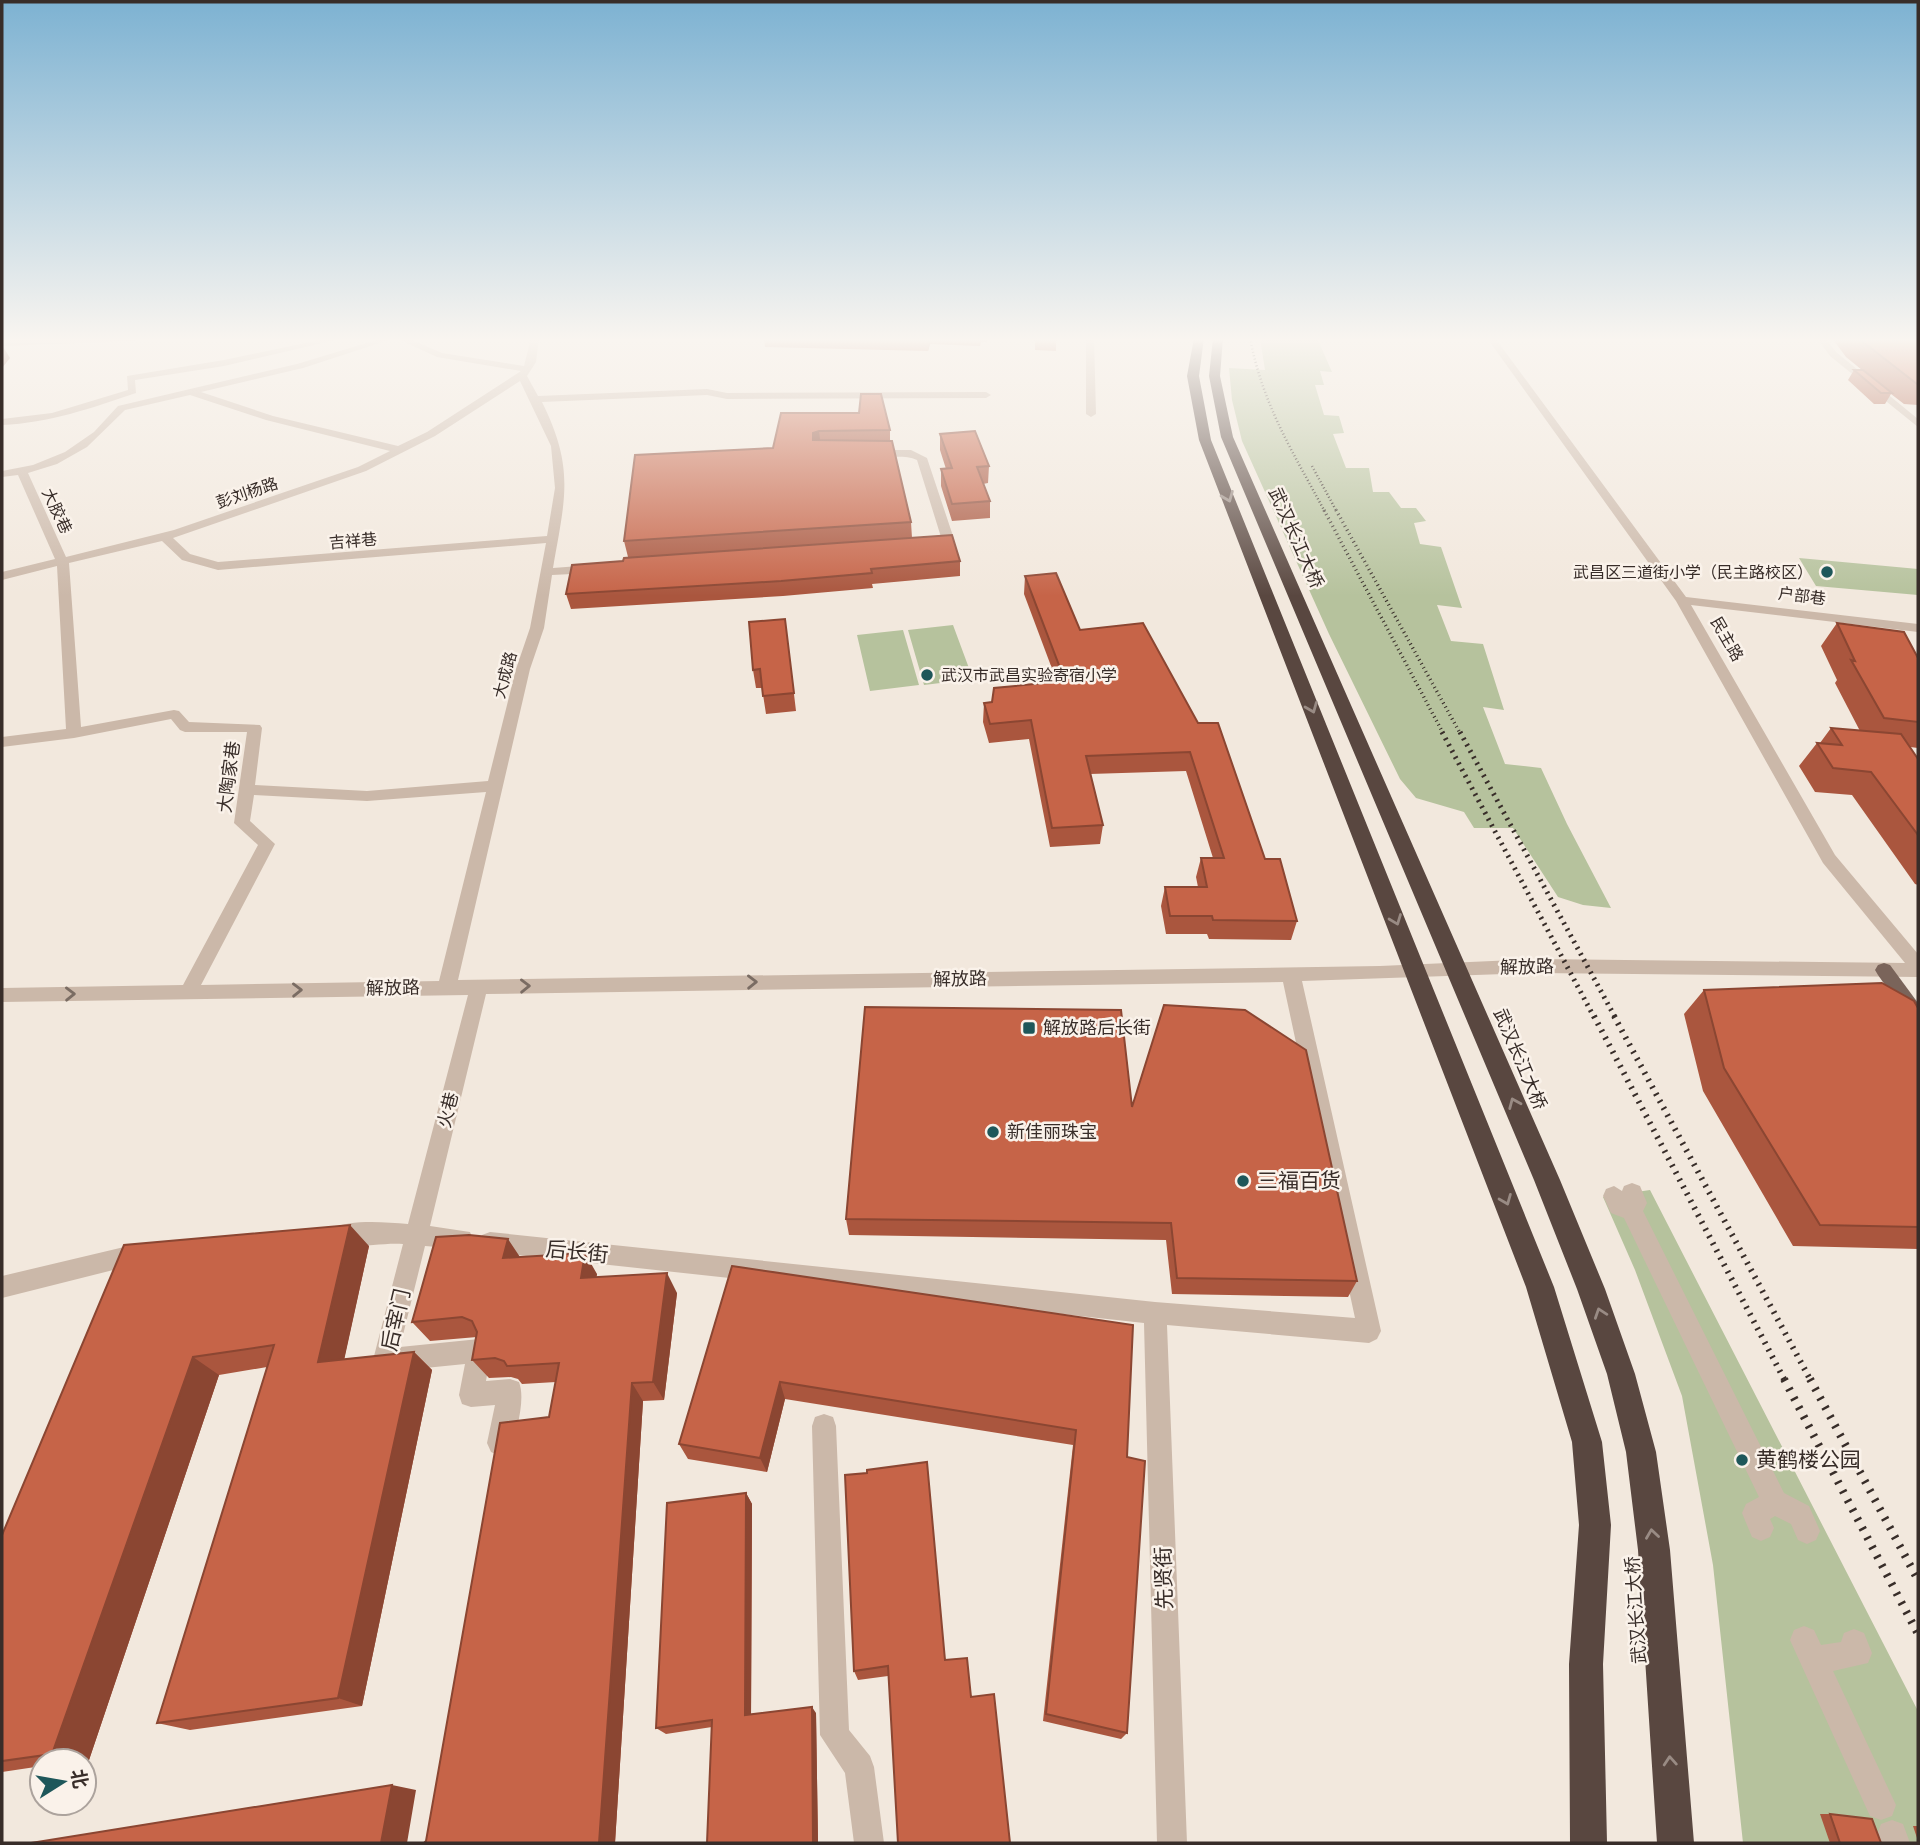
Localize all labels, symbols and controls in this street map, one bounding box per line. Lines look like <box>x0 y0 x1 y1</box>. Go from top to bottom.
street label: 彭刘杨路 <box>214 474 280 512</box>
street label: 武汉长江大桥 <box>1264 484 1328 592</box>
street label: 大胶巷 <box>38 485 76 537</box>
one-way arrow <box>1220 490 1234 502</box>
street label: 吉祥巷 <box>328 529 378 553</box>
place label: 武昌区三道街小学（民主路校区） <box>1573 563 1813 582</box>
marker: 武昌区三道街小学（民主路校区） <box>1819 564 1835 580</box>
street label: 户部巷 <box>1777 584 1827 608</box>
street label: 民主路 <box>1707 613 1747 665</box>
street label: 大成路 <box>490 649 520 701</box>
place label: 武汉市武昌实验寄宿小学 <box>941 666 1117 685</box>
marker: 武汉市武昌实验寄宿小学 <box>919 667 935 683</box>
one-way arrow <box>1304 702 1318 714</box>
street label: 大陶家巷 <box>214 740 244 814</box>
one-way arrow <box>1388 913 1402 926</box>
street label: 解放路 <box>1500 956 1554 978</box>
street label: 解放路 <box>933 968 987 990</box>
one-way arrow <box>748 974 758 990</box>
street label: 解放路 <box>366 977 420 999</box>
one-way arrow <box>520 978 531 993</box>
one-way arrow <box>292 982 303 997</box>
one-way arrow <box>65 986 76 1002</box>
street label: 武汉长江大桥 <box>1489 1005 1551 1113</box>
place label: 解放路后长街 <box>1043 1017 1151 1039</box>
marker: 解放路后长街 <box>1021 1020 1037 1036</box>
street label: 火巷 <box>433 1090 463 1130</box>
one-way arrow <box>1509 1097 1523 1109</box>
place label: 新佳丽珠宝 <box>1007 1121 1097 1143</box>
marker: 新佳丽珠宝 <box>985 1124 1001 1140</box>
place label: 三福百货 <box>1257 1168 1341 1194</box>
marker: 三福百货 <box>1235 1173 1251 1189</box>
one-way arrow <box>1497 1194 1511 1206</box>
street label: 后长街 <box>544 1236 610 1268</box>
street label: 后宰门 <box>376 1286 416 1354</box>
one-way arrow <box>1594 1308 1608 1320</box>
place label: 黄鹤楼公园 <box>1756 1447 1861 1473</box>
marker: 黄鹤楼公园 <box>1734 1452 1750 1468</box>
one-way arrow <box>1645 1528 1660 1540</box>
street label: 先贤街 <box>1150 1546 1178 1610</box>
street label: 武汉长江大桥 <box>1621 1555 1651 1665</box>
north arrow <box>28 1747 98 1817</box>
one-way arrow <box>1663 1755 1678 1766</box>
text: 北 <box>66 1767 92 1790</box>

